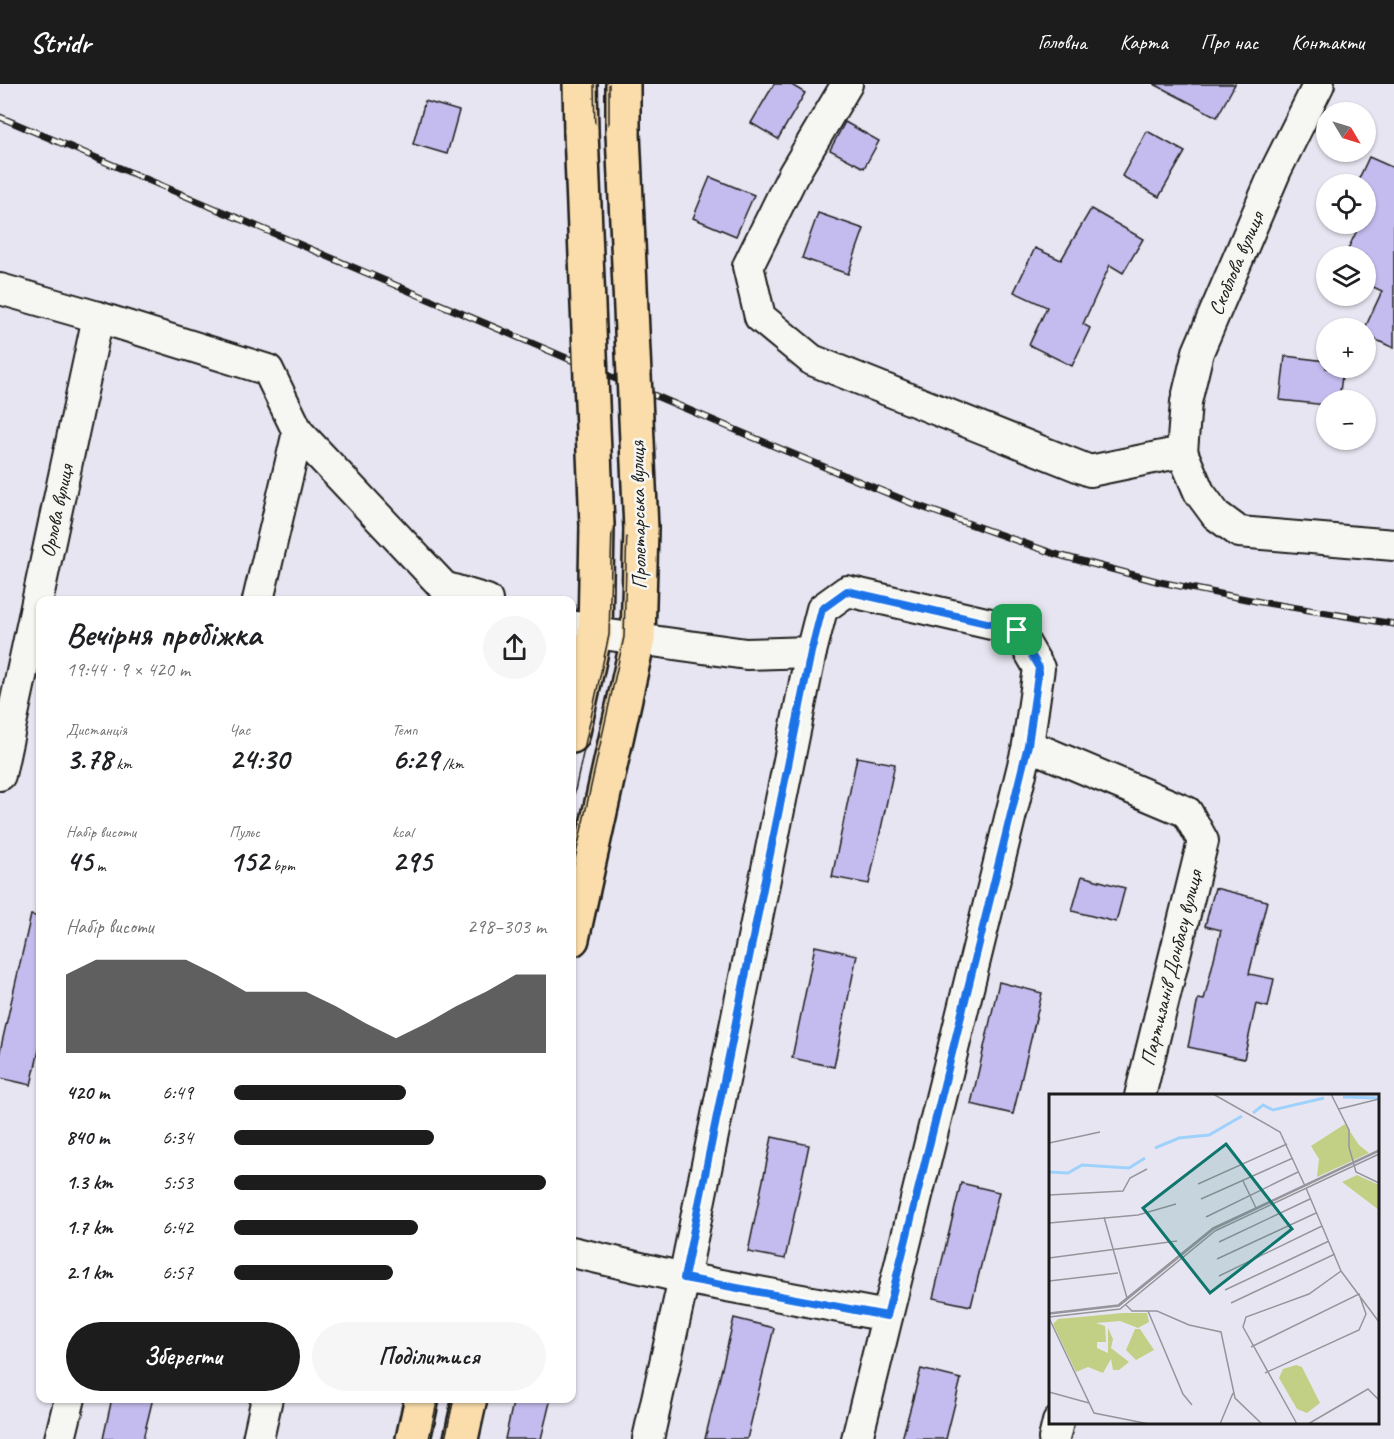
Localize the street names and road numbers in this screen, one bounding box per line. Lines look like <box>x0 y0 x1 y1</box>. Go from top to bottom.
street label: Скоблова вулиця <box>1202 206 1270 319</box>
street label: Пролетарська вулиця <box>624 439 652 590</box>
street label: Орлова вулиця <box>34 461 79 560</box>
street label: Партизанів Донбасу вулиця <box>1134 866 1208 1069</box>

